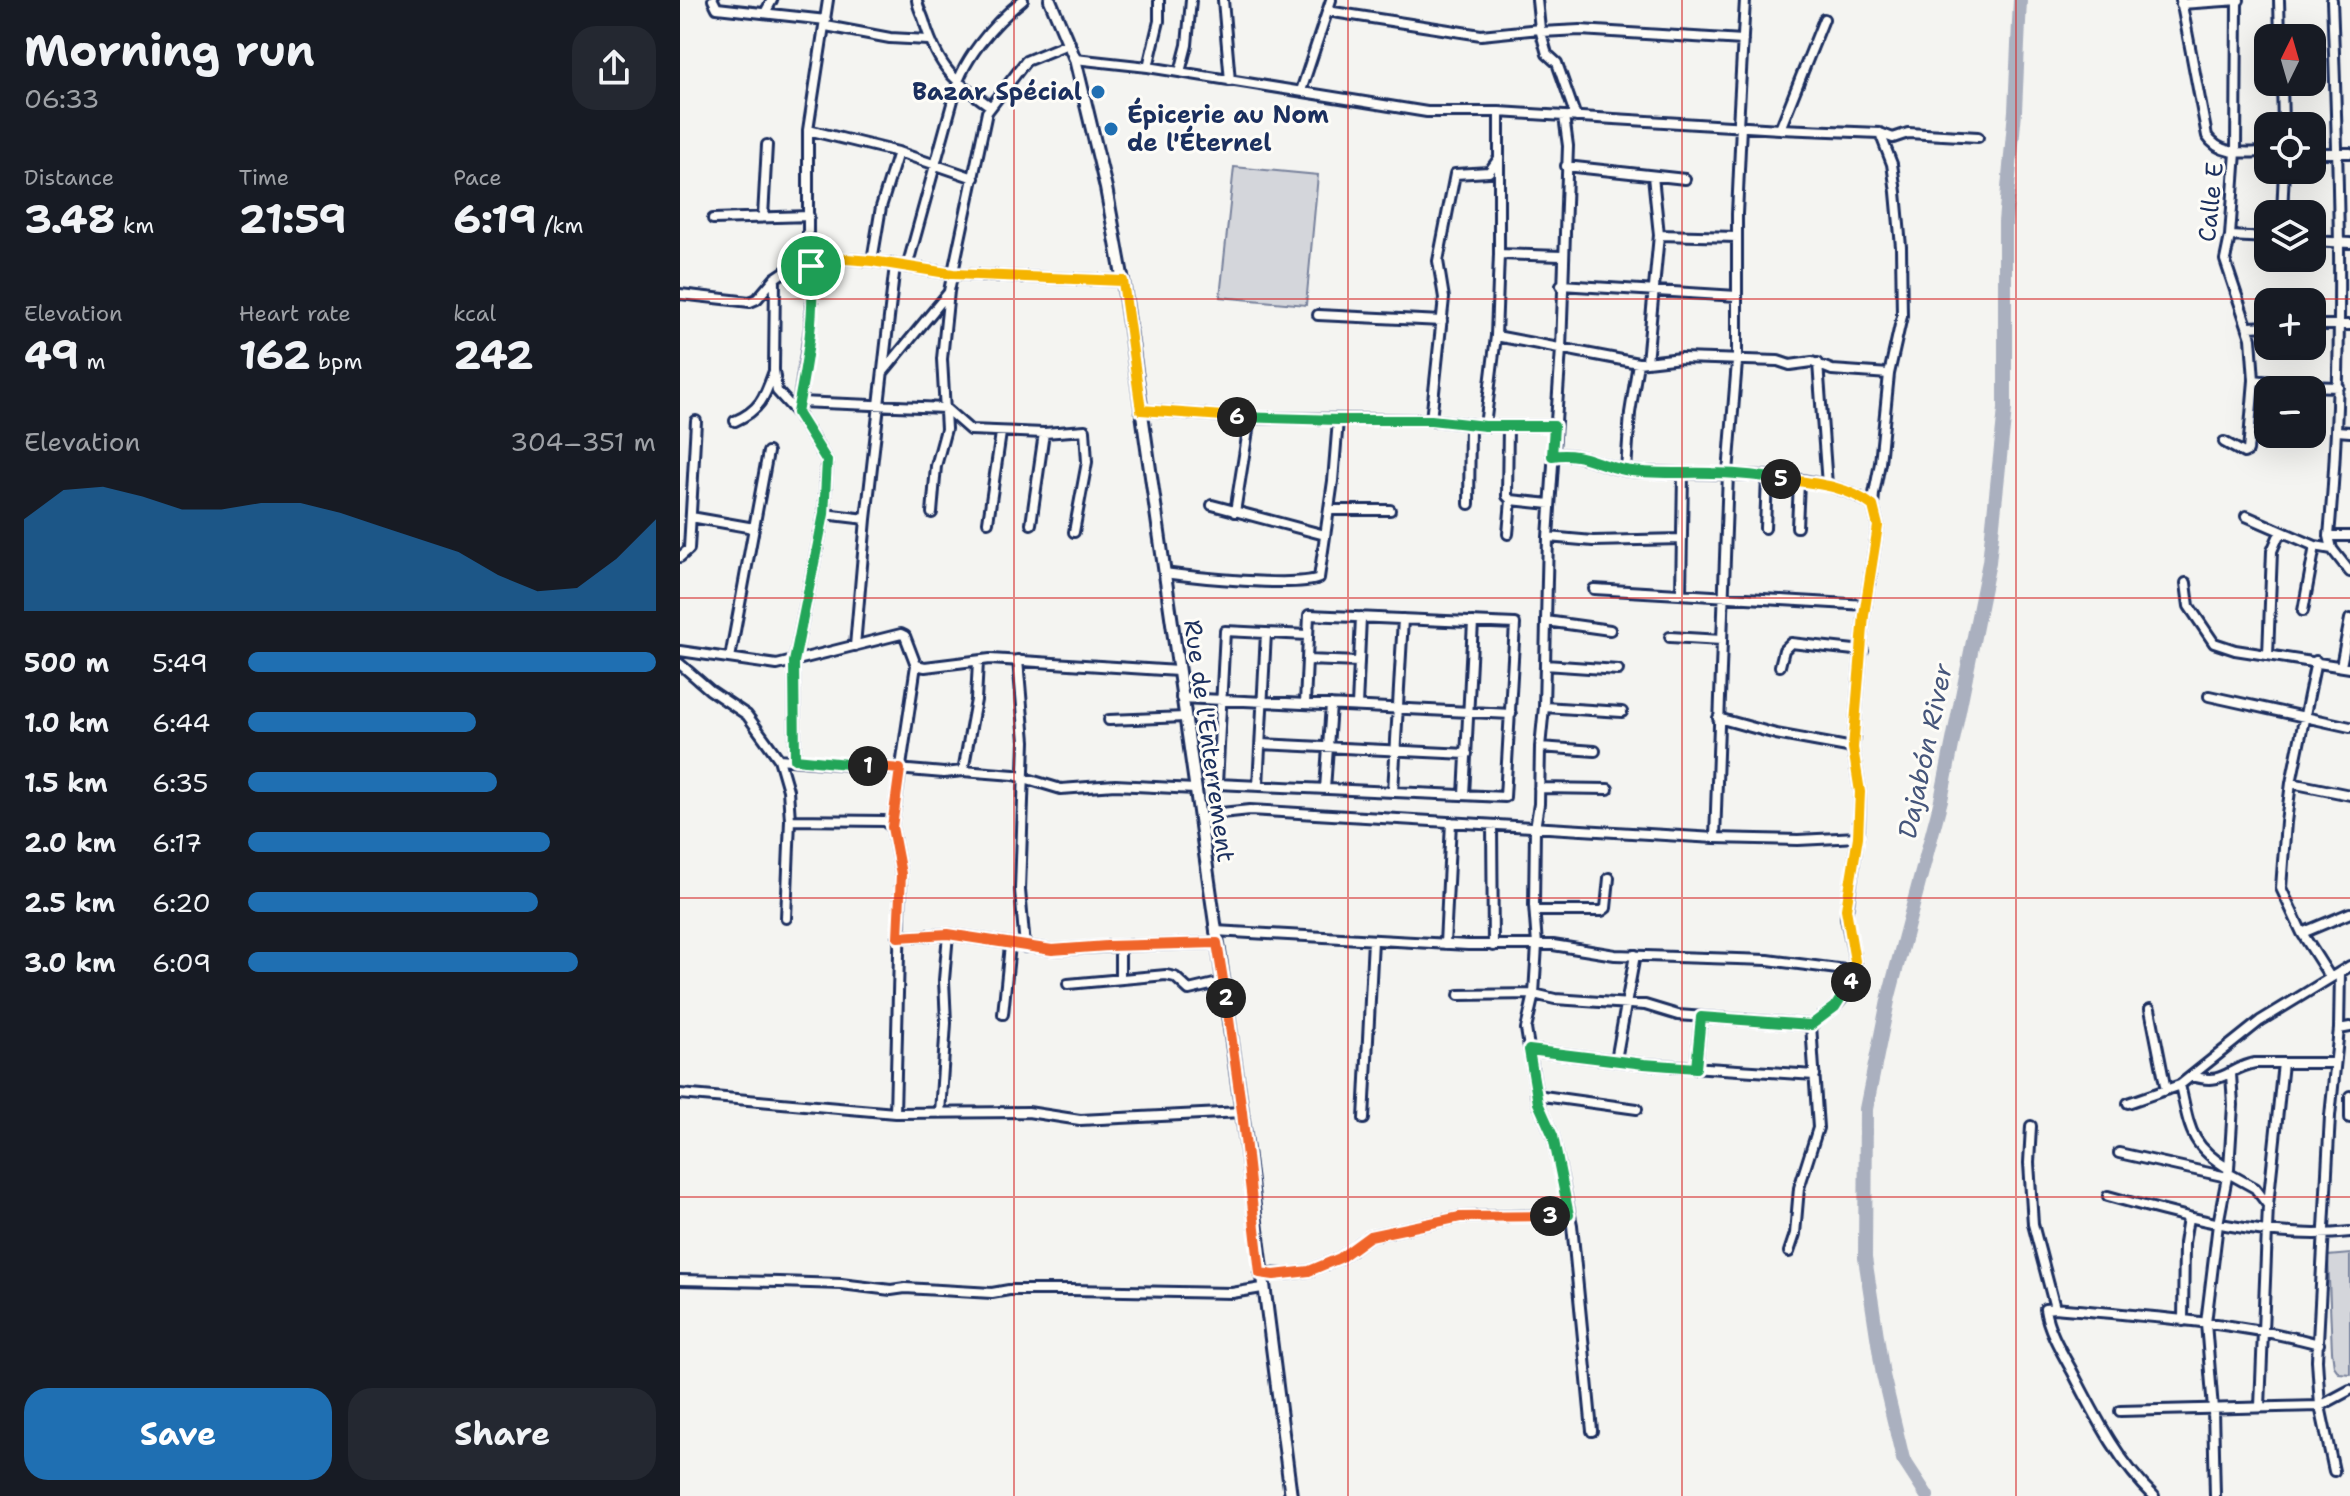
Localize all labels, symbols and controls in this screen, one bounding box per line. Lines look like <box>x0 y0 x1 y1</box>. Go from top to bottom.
text: Morning run <box>24 21 315 80</box>
north arrow <box>2254 24 2326 96</box>
map controls <box>2254 24 2326 448</box>
button: share <box>572 26 656 110</box>
place label: Bazar Spécial <box>912 76 1082 108</box>
text: 06:33 <box>24 81 100 116</box>
marker: Bazar Spécial <box>1089 83 1107 101</box>
place label: Épicerie au Nom de l'Éternel <box>1127 97 1329 159</box>
button: locate <box>2254 112 2326 184</box>
marker: Épicerie au Nom de l'Éternel <box>1102 120 1120 138</box>
street label: Calle E <box>2191 160 2231 244</box>
text: Distance <box>24 163 114 192</box>
text: Time <box>239 163 289 192</box>
text: Pace <box>453 163 502 192</box>
text: 3.48 <box>24 192 116 246</box>
text: 21:59 <box>239 192 347 246</box>
text: 6:19 <box>453 192 537 246</box>
button: layers <box>2254 200 2326 272</box>
text: km <box>116 211 154 240</box>
text: /km <box>537 211 583 240</box>
pin <box>777 232 845 300</box>
icon: arrive <box>789 244 833 288</box>
button: + <box>2254 288 2326 360</box>
text: Elevation <box>24 299 122 328</box>
text: Heart rate <box>239 299 351 328</box>
text: kcal <box>453 299 496 328</box>
text: 49 <box>24 328 79 382</box>
text: 162 <box>239 328 311 382</box>
text: 242 <box>453 328 534 382</box>
text: m <box>79 347 105 376</box>
text: bpm <box>311 347 362 376</box>
button: − <box>2254 376 2326 448</box>
pin: 6 <box>1217 397 1257 437</box>
text: 6 <box>1229 402 1245 431</box>
text: Elevation <box>24 424 140 459</box>
text: 304–351 m <box>510 424 656 459</box>
pin: 5 <box>1761 459 1801 499</box>
text: 5 <box>1774 464 1788 493</box>
street label: Rue de l'Enterrement <box>1176 618 1242 864</box>
text: 500 m <box>24 645 109 680</box>
text: 5:49 <box>152 645 208 680</box>
water label: Dajabón River <box>1889 659 1960 842</box>
text: 1.0 km <box>24 705 109 740</box>
text: 6:44 <box>152 705 211 740</box>
pin: 1 <box>848 746 888 786</box>
text: 1 <box>863 751 873 780</box>
text: 1.5 km <box>24 765 108 800</box>
text: 6:35 <box>152 765 208 800</box>
text: 2.0 km <box>24 825 116 860</box>
text: 6:17 <box>152 825 202 860</box>
text: 2.5 km <box>24 885 115 920</box>
text: 6:20 <box>152 885 211 920</box>
text: 3.0 km <box>24 945 116 980</box>
text: 6:09 <box>152 945 211 980</box>
pin: 4 <box>1831 962 1871 1002</box>
text: 4 <box>1843 967 1859 996</box>
pin: 2 <box>1206 978 1246 1018</box>
text: 2 <box>1218 983 1234 1012</box>
pin: 3 <box>1530 1196 1570 1236</box>
text: 3 <box>1542 1201 1558 1230</box>
button: Save <box>24 1388 332 1480</box>
button: Share <box>348 1388 656 1480</box>

